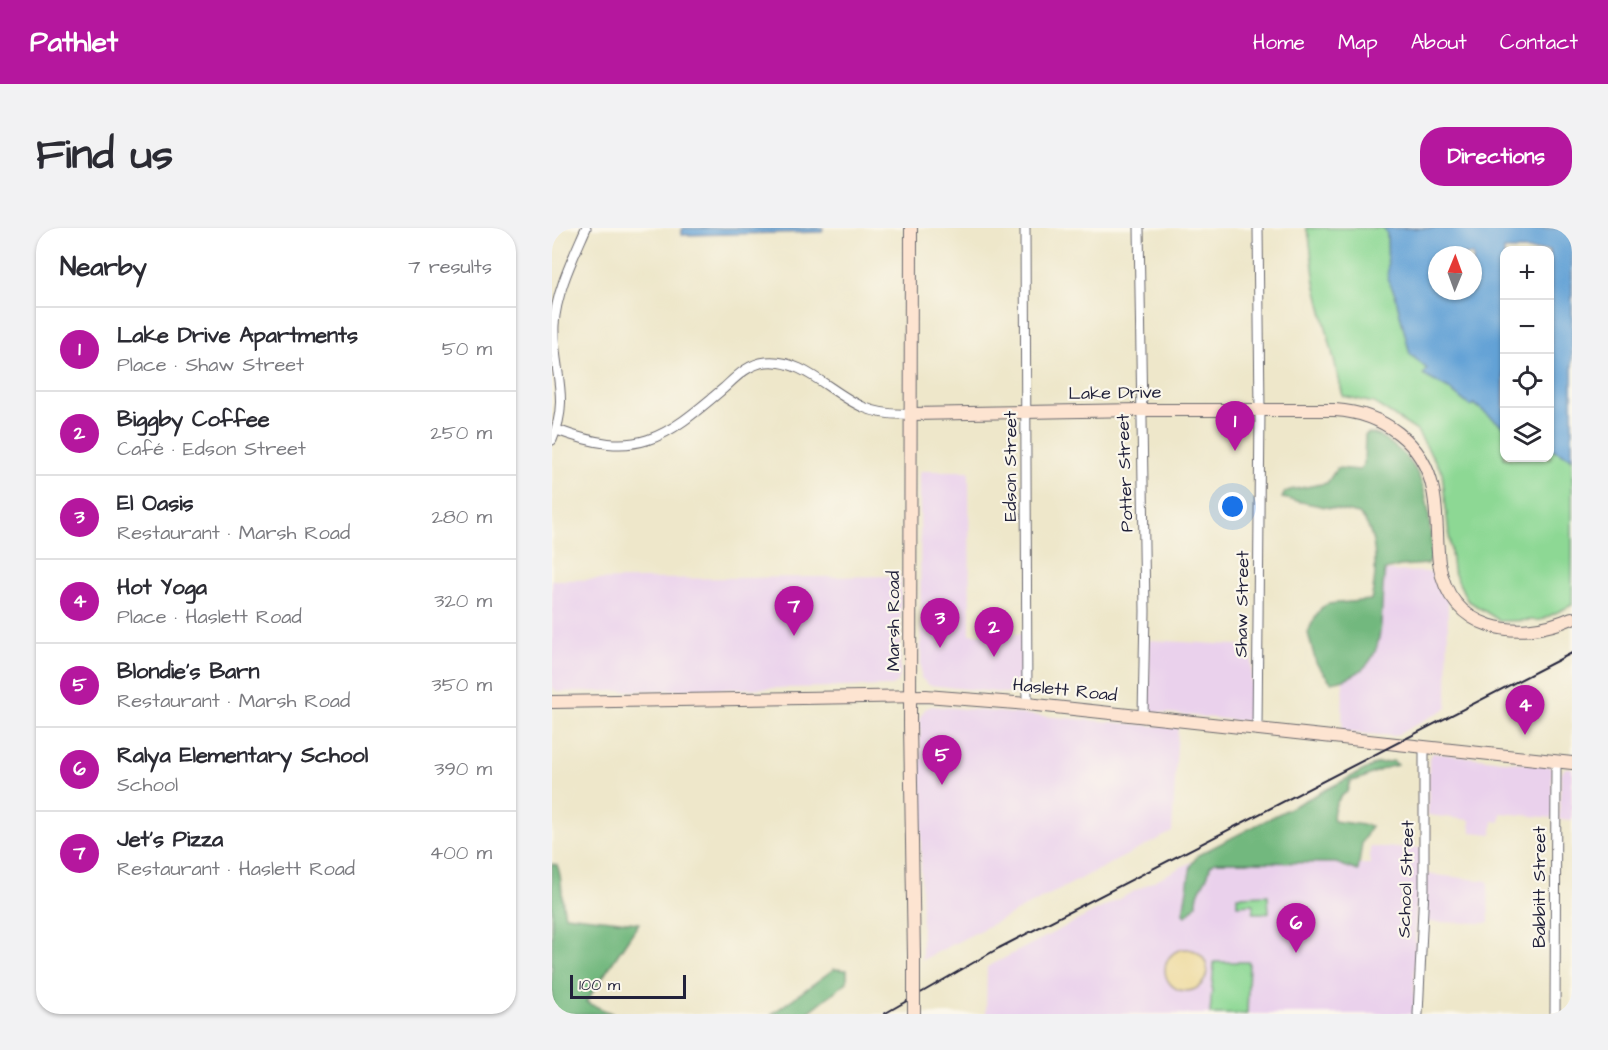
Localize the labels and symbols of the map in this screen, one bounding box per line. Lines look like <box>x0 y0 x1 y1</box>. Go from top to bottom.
north arrow <box>1428 246 1482 300</box>
street label: Lake Drive <box>1068 380 1162 406</box>
pin: 1 <box>1216 402 1254 451</box>
street label: Edson Street <box>998 410 1023 521</box>
street label: Potter Street <box>1110 413 1140 533</box>
your location <box>1218 492 1247 521</box>
street label: Shaw Street <box>1229 550 1255 658</box>
street label: Marsh Road <box>881 571 906 671</box>
pin: 7 <box>774 586 814 636</box>
pin: 3 <box>920 598 960 648</box>
pin: 2 <box>974 608 1014 657</box>
street label: Haslett Road <box>1012 672 1118 708</box>
pin: 4 <box>1506 686 1544 735</box>
pin: 5 <box>922 736 962 785</box>
street label: School Street <box>1391 819 1421 938</box>
street label: Babbitt Street <box>1527 825 1552 948</box>
pin: 6 <box>1276 904 1316 953</box>
scale bar <box>570 972 686 1000</box>

